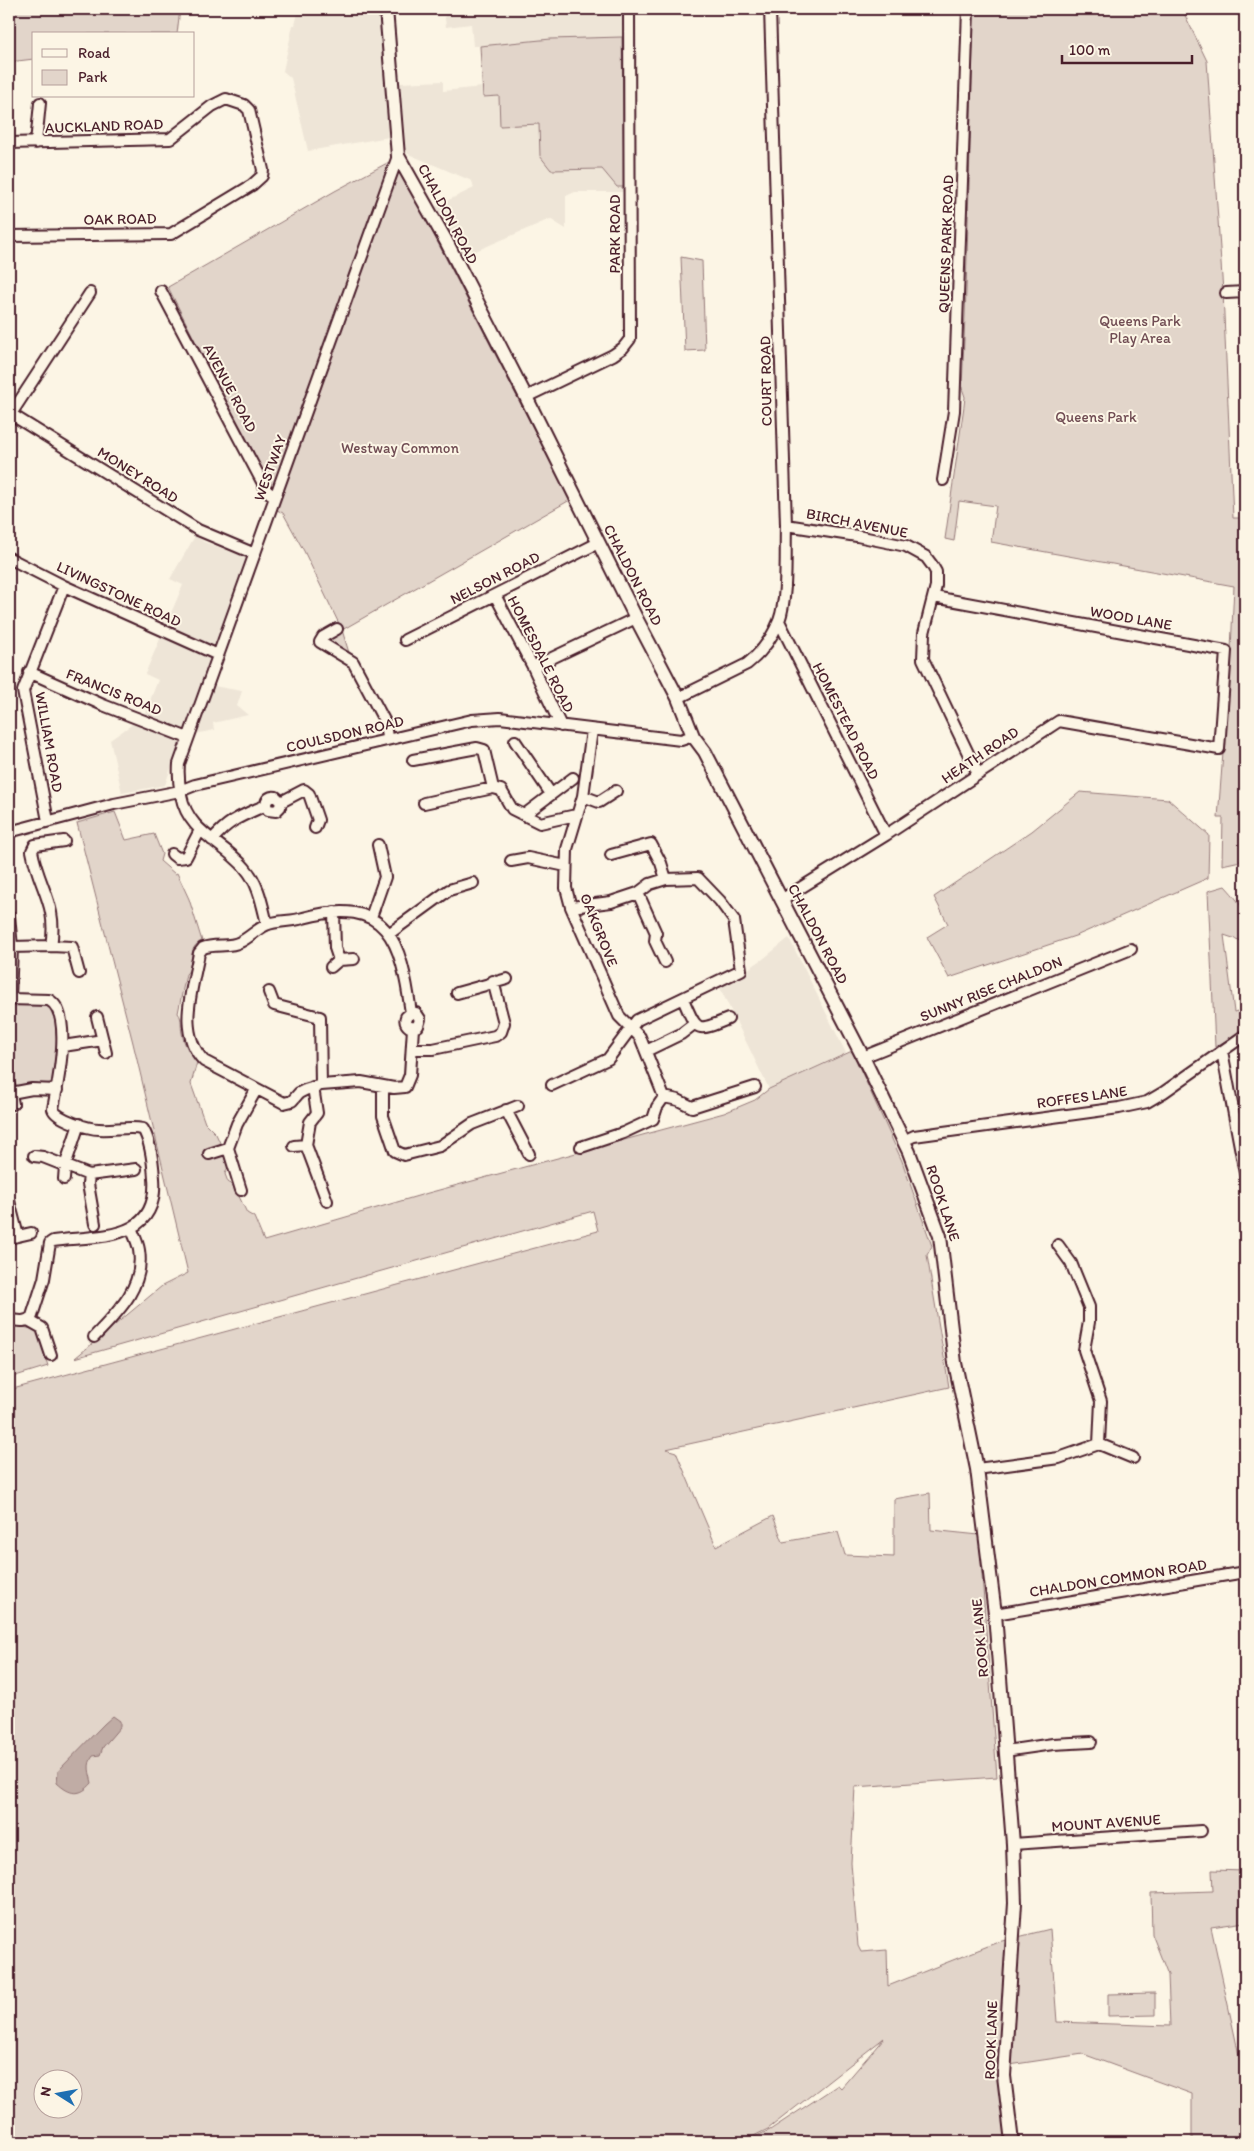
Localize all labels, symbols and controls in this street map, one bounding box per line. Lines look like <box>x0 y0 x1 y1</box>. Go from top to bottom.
legend <box>32 32 195 98</box>
scale bar <box>1062 32 1192 64</box>
text: 100 m <box>1069 41 1111 59</box>
text: Road <box>78 44 111 62</box>
text: Park <box>78 68 108 86</box>
street label: AUCKLAND ROAD <box>45 115 164 137</box>
street label: CHALDON ROAD <box>414 161 482 267</box>
street label: QUEENS PARK ROAD <box>935 175 957 313</box>
street label: PARK ROAD <box>606 195 624 273</box>
street label: OAK ROAD <box>83 209 157 229</box>
park label: Queens Park Play Area <box>1099 312 1181 347</box>
street label: COURT ROAD <box>756 336 776 426</box>
street label: AVENUE ROAD <box>199 341 261 435</box>
park label: Queens Park <box>1055 408 1137 426</box>
street label: WESTWAY <box>250 432 290 503</box>
park label: Westway Common <box>341 439 459 457</box>
street label: MONEY ROAD <box>94 443 182 507</box>
street label: BIRCH AVENUE <box>805 504 909 542</box>
street label: CHALDON ROAD <box>600 521 666 629</box>
street label: NELSON ROAD <box>447 548 543 608</box>
street label: LIVINGSTONE ROAD <box>54 557 184 631</box>
street label: HOMESDALE ROAD <box>504 593 578 715</box>
street label: WOOD LANE <box>1089 602 1173 634</box>
street label: HOMESTEAD ROAD <box>809 659 883 783</box>
street label: FRANCIS ROAD <box>63 665 165 719</box>
street label: WILLIAM ROAD <box>31 690 67 794</box>
street label: COULSDON ROAD <box>284 712 406 756</box>
street label: HEATH ROAD <box>938 723 1022 787</box>
street label: CHALDON ROAD <box>784 881 852 987</box>
street label: OAKGROVE <box>576 891 622 969</box>
street label: SUNNY RISE CHALDON <box>917 952 1065 1026</box>
street label: ROFFES LANE <box>1036 1082 1128 1112</box>
street label: ROOK LANE <box>922 1163 964 1243</box>
street label: CHALDON COMMON ROAD <box>1028 1555 1208 1601</box>
street label: ROOK LANE <box>968 1598 992 1678</box>
street label: MOUNT AVENUE <box>1051 1810 1161 1836</box>
street label: ROOK LANE <box>981 2000 1001 2080</box>
north arrow <box>32 2068 82 2118</box>
text: N <box>36 2085 55 2098</box>

